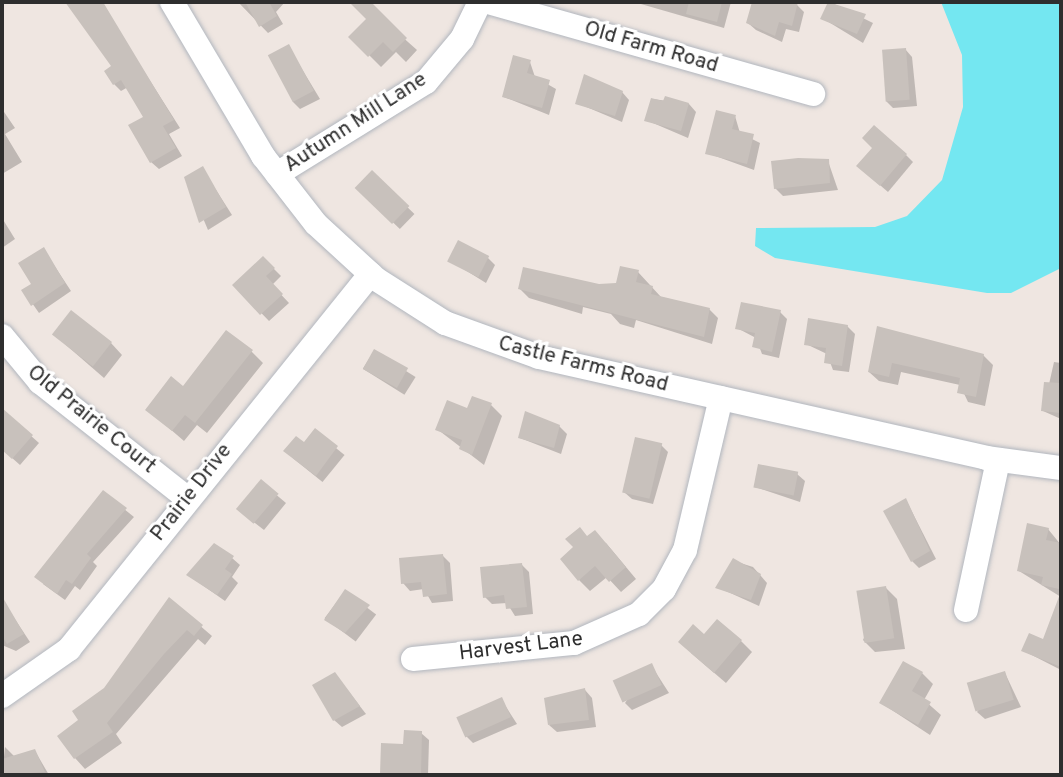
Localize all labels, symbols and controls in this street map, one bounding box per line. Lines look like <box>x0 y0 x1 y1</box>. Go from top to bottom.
street label: Old Farm Road <box>581 17 721 79</box>
street label: Autumn Mill Lane <box>280 68 432 178</box>
street label: Castle Farms Road <box>495 332 671 398</box>
street label: Old Prairie Court <box>22 360 160 480</box>
street label: Prairie Drive <box>146 439 238 547</box>
street label: Harvest Lane <box>458 627 584 667</box>

